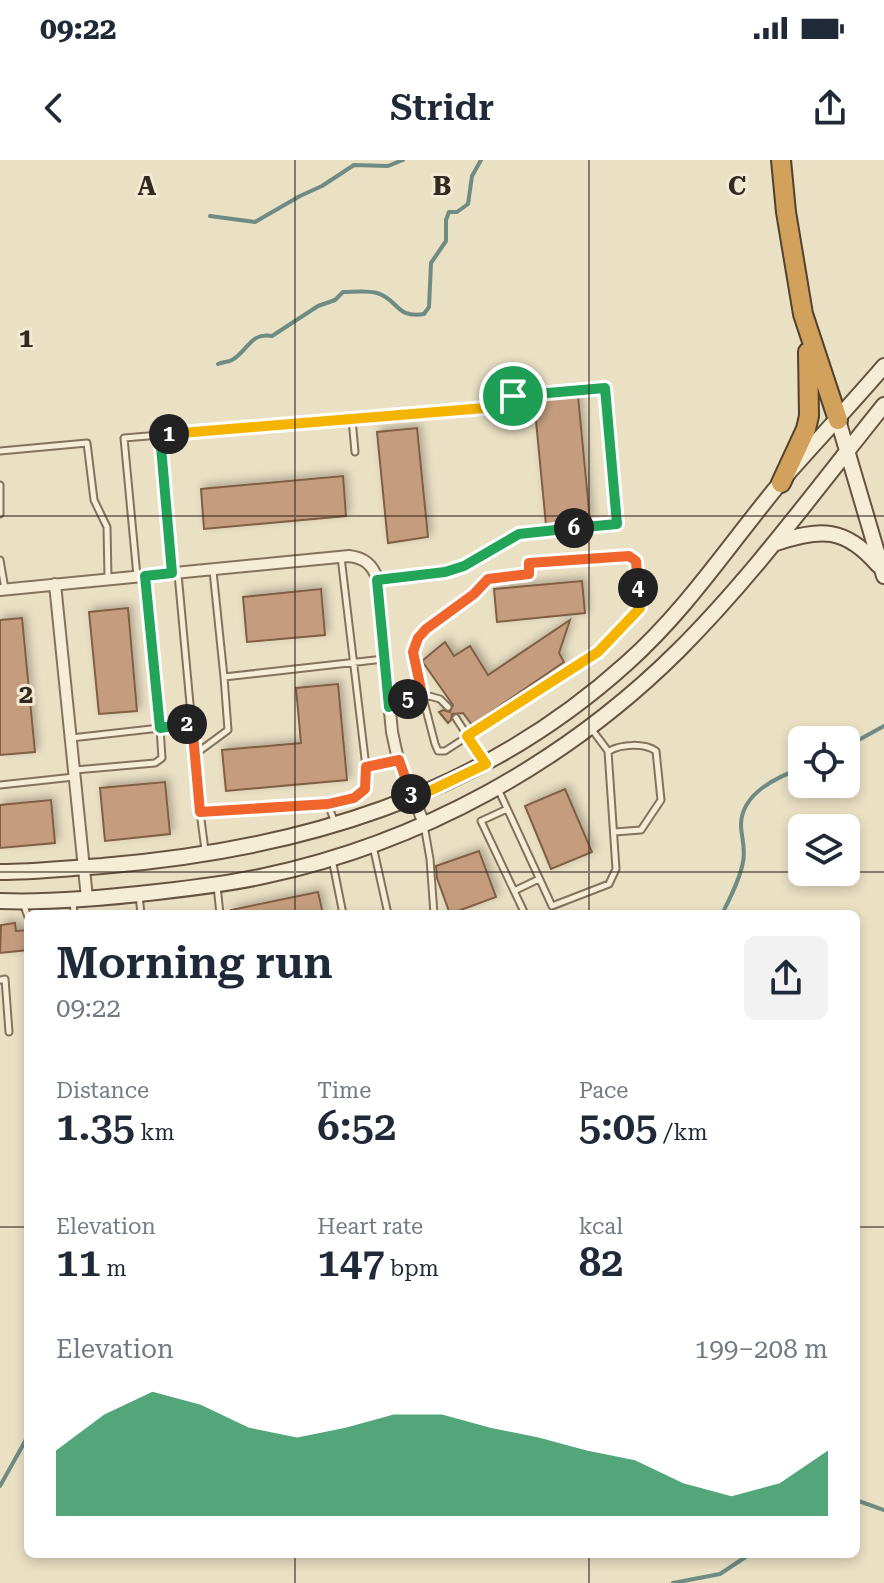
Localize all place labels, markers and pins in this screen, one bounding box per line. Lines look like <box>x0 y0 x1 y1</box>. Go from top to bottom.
pin <box>479 362 547 430</box>
pin: 1 <box>149 414 189 454</box>
pin: 6 <box>554 508 594 548</box>
pin: 4 <box>618 568 658 608</box>
pin: 5 <box>388 679 428 719</box>
pin: 2 <box>167 704 207 744</box>
pin: 3 <box>391 774 431 814</box>

